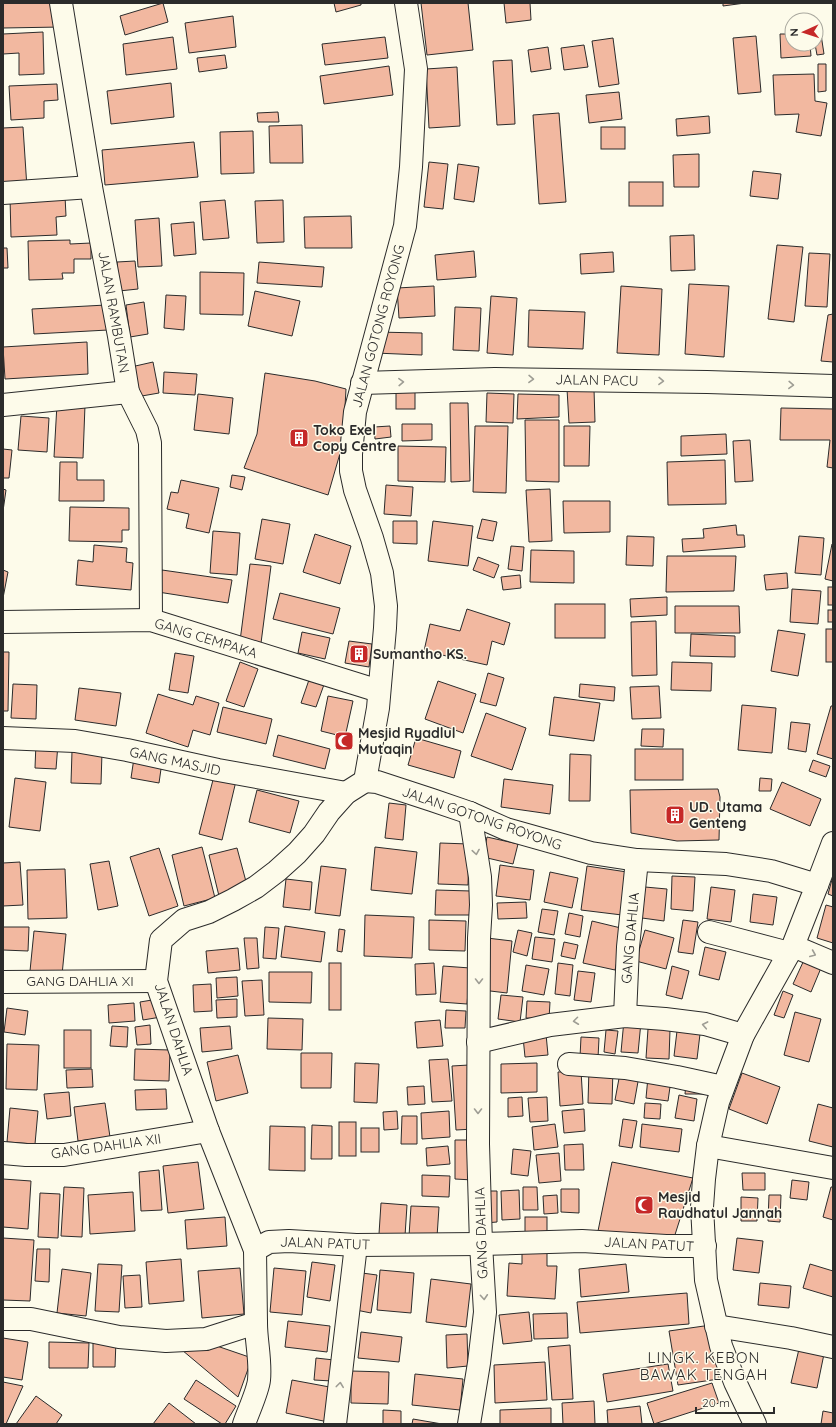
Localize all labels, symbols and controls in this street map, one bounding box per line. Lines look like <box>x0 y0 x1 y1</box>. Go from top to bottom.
north arrow <box>784 12 824 52</box>
text: N <box>787 28 801 37</box>
street label: JALAN GOTONG ROYONG <box>348 243 408 409</box>
street label: JALAN RAMBUTAN <box>94 250 134 374</box>
street label: JALAN PACU <box>555 370 639 390</box>
one-way arrow <box>528 375 534 383</box>
one-way arrow <box>658 377 664 385</box>
one-way arrow <box>398 378 404 386</box>
one-way arrow <box>788 381 794 389</box>
place label: Toko Exel Copy Centre <box>313 421 397 455</box>
building icon: Toko Exel Copy Centre <box>288 427 310 449</box>
street label: GANG CEMPAKA <box>152 614 260 662</box>
building icon: Sumantho KS. <box>348 643 370 665</box>
place label: Sumantho KS. <box>373 645 467 663</box>
place label: Mesjid Ryadlul Mutaqin <box>358 724 455 758</box>
mosque icon: Mesjid Ryadlul Mutaqin <box>333 730 355 752</box>
street label: GANG MASJID <box>128 743 222 779</box>
street label: JALAN GOTONG ROYONG <box>400 782 564 854</box>
place label: UD. Utama Genteng <box>689 798 762 832</box>
building icon: UD. Utama Genteng <box>664 804 686 826</box>
one-way arrow <box>471 849 480 855</box>
street label: GANG DAHLIA <box>617 892 643 984</box>
one-way arrow <box>809 949 816 957</box>
street label: GANG DAHLIA XI <box>26 972 134 990</box>
one-way arrow <box>475 978 483 984</box>
street label: JALAN DAHLIA <box>151 980 197 1078</box>
one-way arrow <box>573 1017 579 1026</box>
one-way arrow <box>702 1021 708 1029</box>
one-way arrow <box>474 1108 482 1114</box>
street label: GANG DAHLIA XII <box>50 1129 162 1163</box>
street label: GANG DAHLIA <box>470 1187 492 1279</box>
place label: Mesjid Raudhatul Jannah <box>658 1188 782 1222</box>
mosque icon: Mesjid Raudhatul Jannah <box>633 1194 655 1216</box>
street label: JALAN PATUT <box>280 1232 370 1254</box>
street label: JALAN PATUT <box>603 1233 695 1255</box>
one-way arrow <box>480 1294 489 1300</box>
district label: LINGK. KEBON BAWAK TENGAH <box>640 1348 768 1384</box>
one-way arrow <box>335 1382 344 1388</box>
scale bar <box>696 1389 774 1415</box>
text: 20 m <box>702 1395 730 1410</box>

